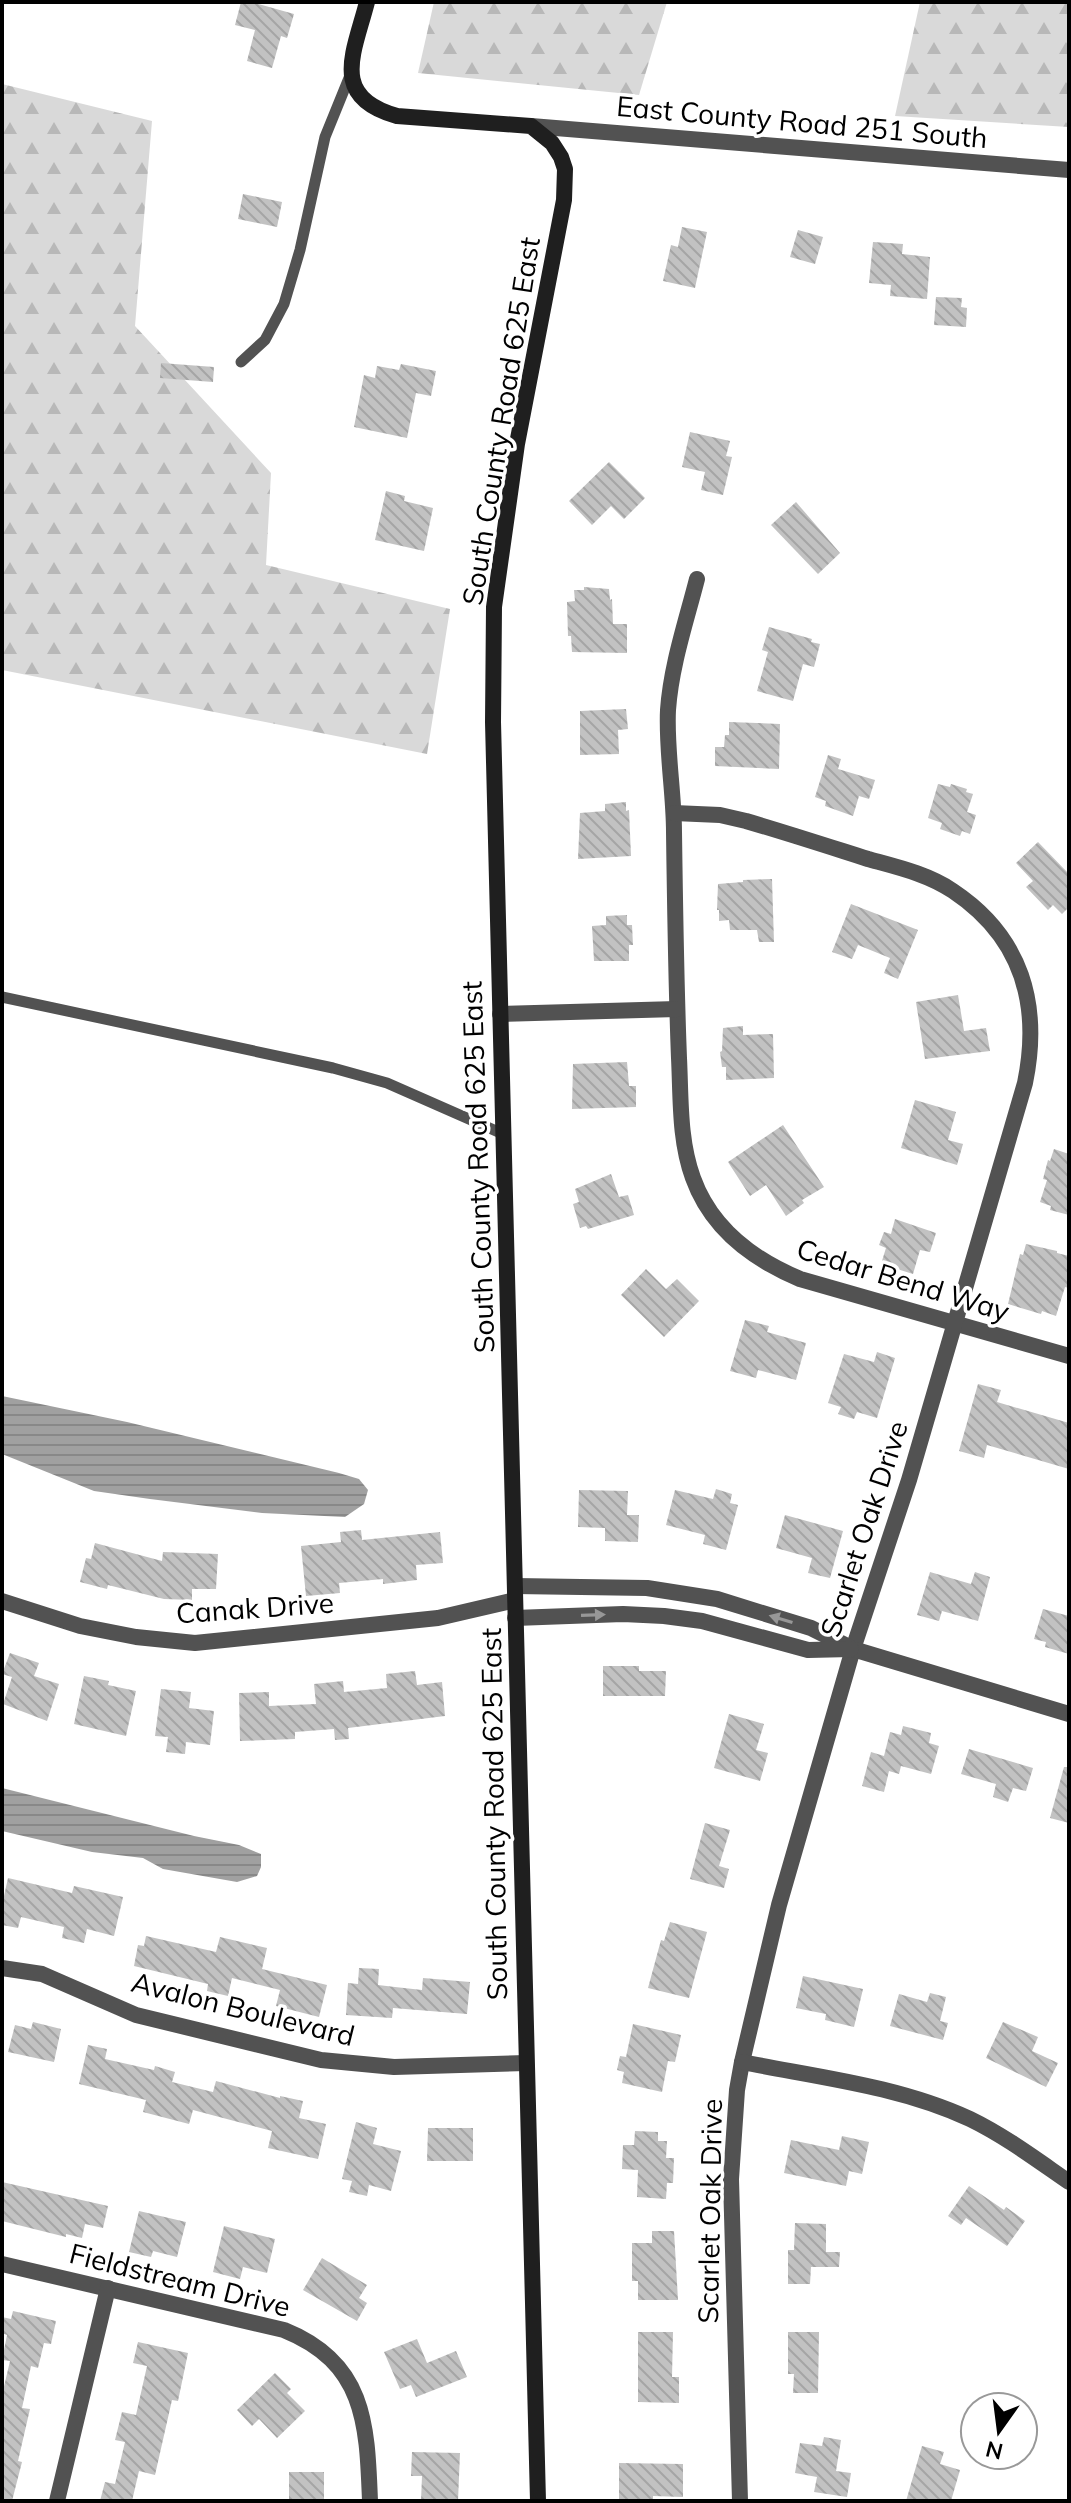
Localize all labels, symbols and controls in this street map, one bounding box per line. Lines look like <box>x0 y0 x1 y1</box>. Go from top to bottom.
street label: East County Road 251 South <box>615 88 989 155</box>
street label: South County Road 625 East <box>454 234 547 607</box>
street label: South County Road 625 East <box>454 980 501 1354</box>
street label: Cedar Bend Way <box>793 1231 1014 1329</box>
street label: Scarlet Oak Drive <box>812 1416 915 1641</box>
street label: Canak Drive <box>175 1585 335 1630</box>
one-way arrow <box>581 1609 606 1622</box>
one-way arrow <box>769 1612 793 1625</box>
street label: South County Road 625 East <box>473 1627 514 2000</box>
street label: Avalon Boulevard <box>128 1964 358 2053</box>
street label: Scarlet Oak Drive <box>690 2098 729 2324</box>
street label: Fieldstream Drive <box>66 2235 294 2324</box>
north arrow <box>959 2391 1039 2471</box>
text: N <box>983 2435 1006 2466</box>

